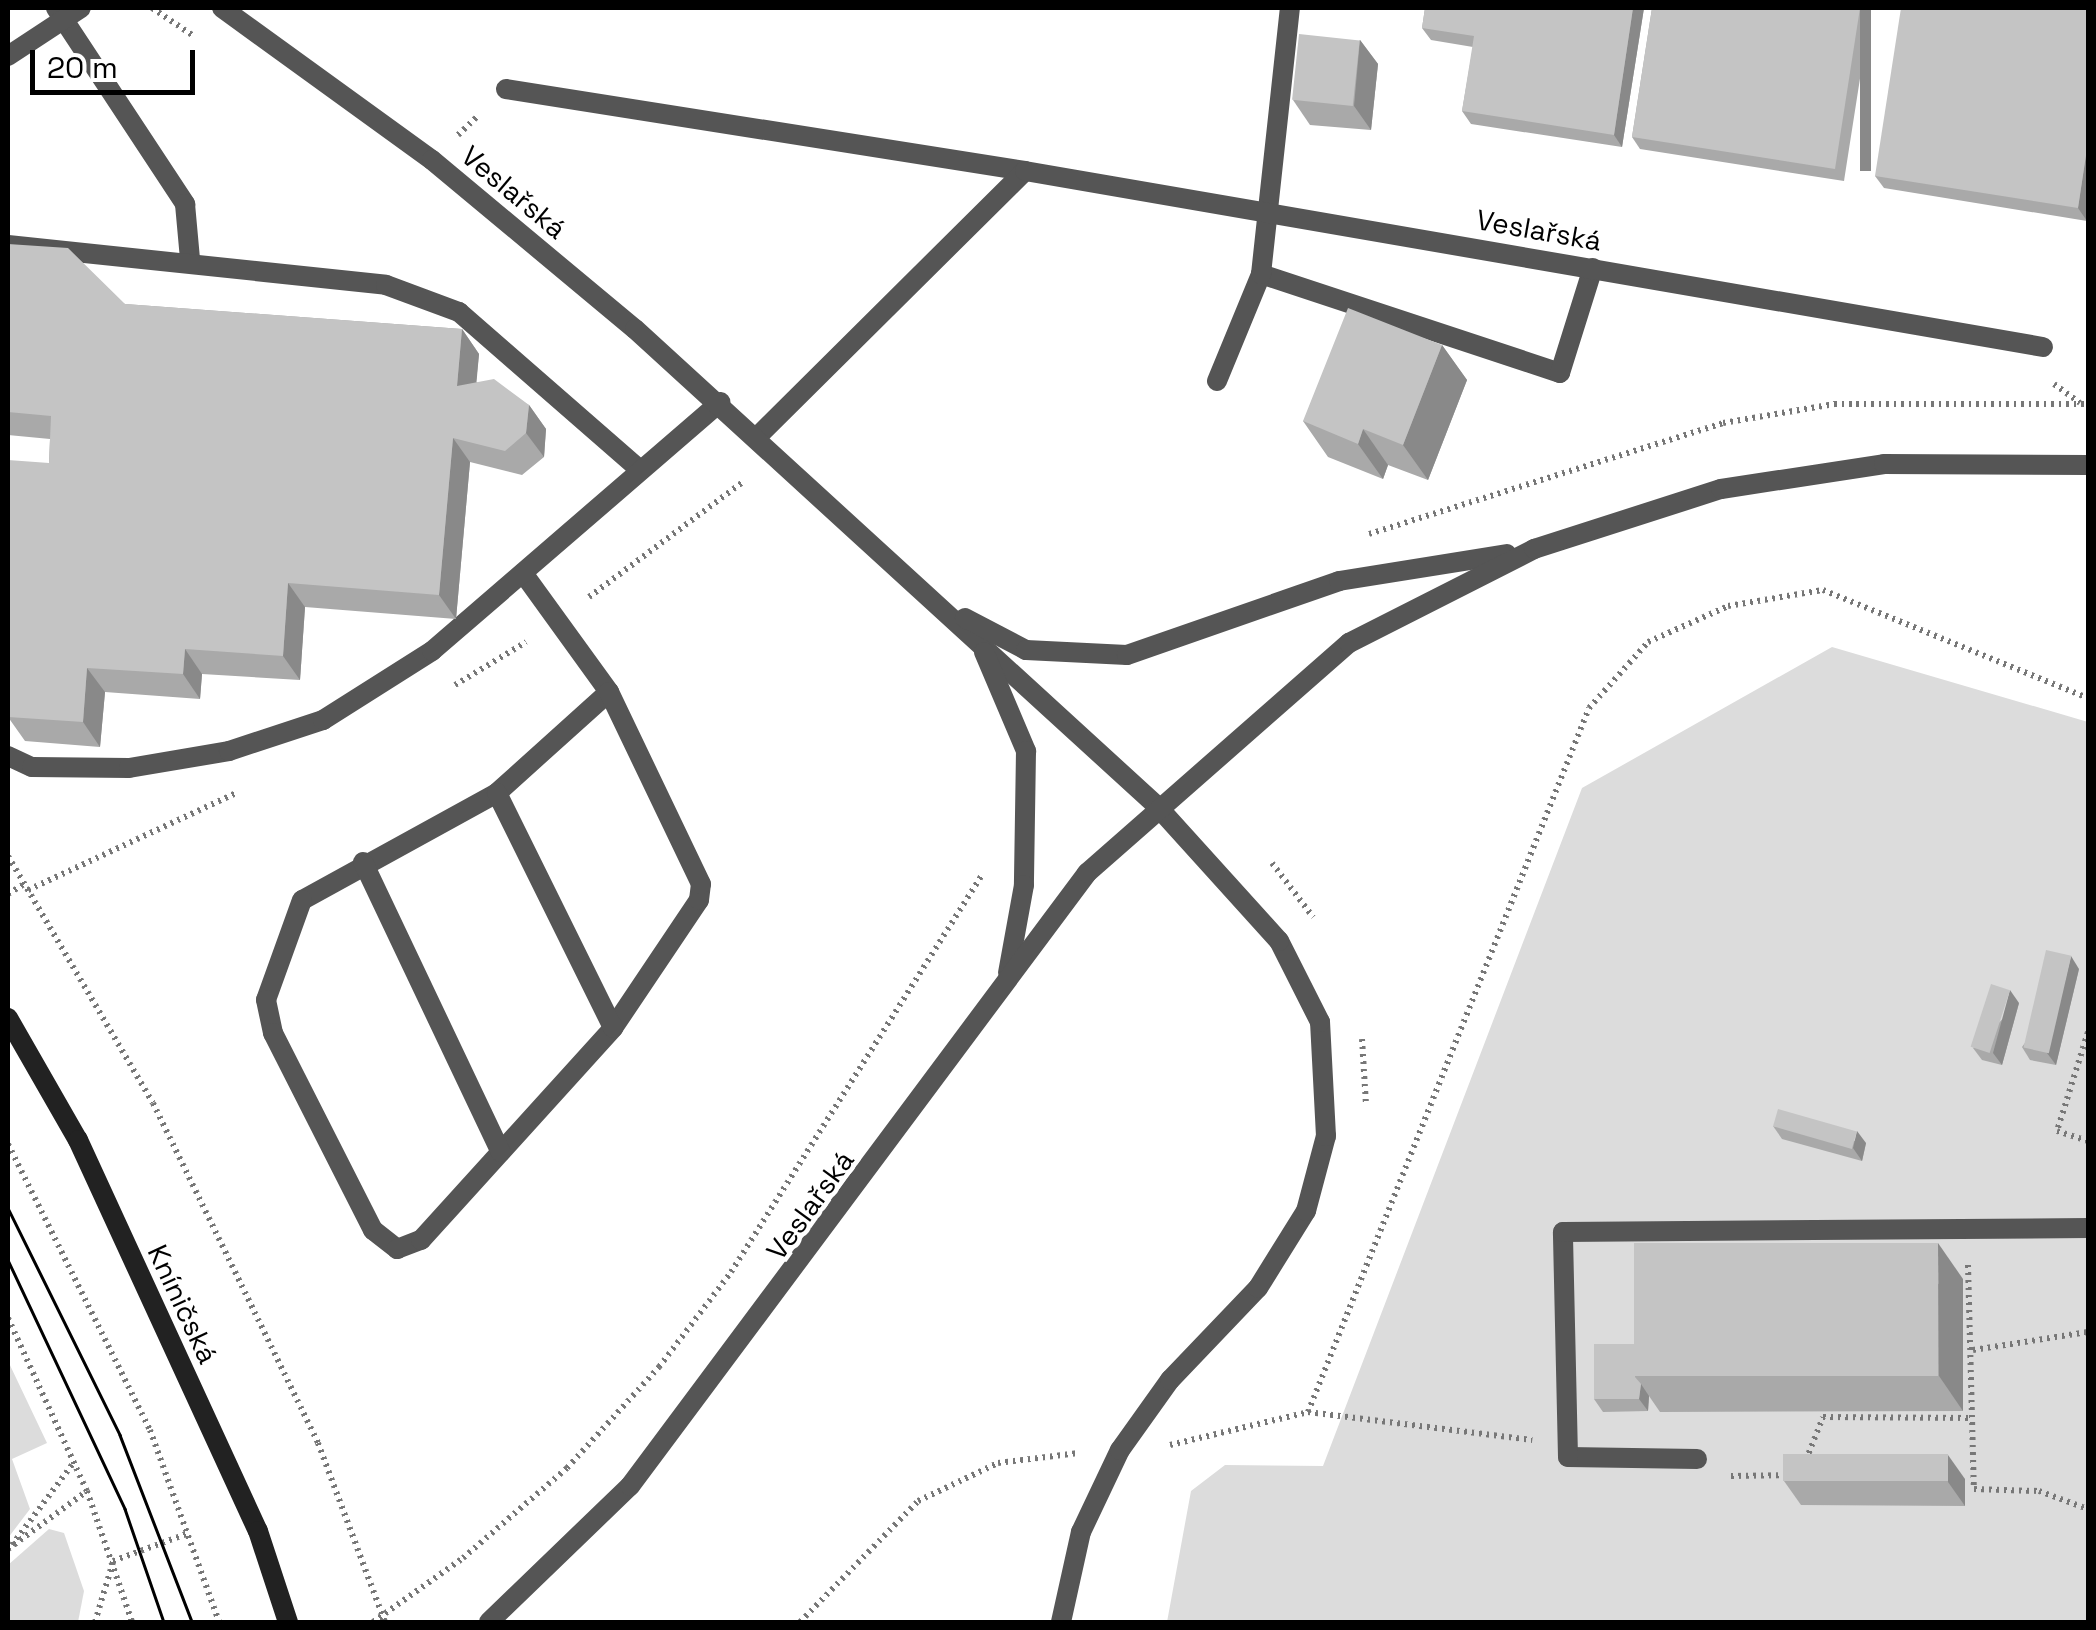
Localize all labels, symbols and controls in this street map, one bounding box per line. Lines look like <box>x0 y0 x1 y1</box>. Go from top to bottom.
scale bar <box>35 30 200 92</box>
text: 20 m <box>47 48 118 87</box>
street label: Veslařská <box>455 138 573 246</box>
street label: Veslařská <box>1474 202 1604 258</box>
street label: Veslařská <box>759 1144 861 1266</box>
street label: Kníničská <box>141 1239 225 1369</box>

